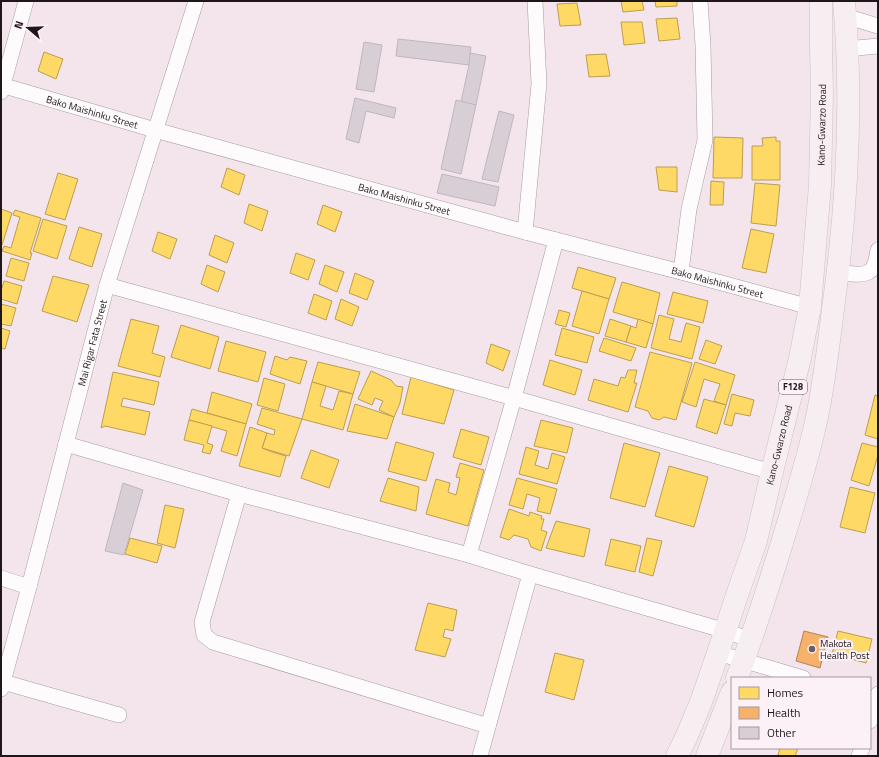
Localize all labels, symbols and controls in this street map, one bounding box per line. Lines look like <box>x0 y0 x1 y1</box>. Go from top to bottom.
north arrow <box>8 8 48 48</box>
text: N <box>10 19 27 31</box>
street label: Kano-Gwarzo Road <box>813 84 830 166</box>
street label: Bako Maishinku Street <box>44 92 140 133</box>
street label: Bako Maishinku Street <box>356 179 452 219</box>
street label: Bako Maishinku Street <box>670 263 765 302</box>
street label: Mai Rigar Fata Street <box>74 298 111 388</box>
road number: F128 <box>779 380 807 394</box>
street label: Kano-Gwarzo Road <box>762 404 796 486</box>
place label: Makota Health Post <box>820 636 870 663</box>
marker: Makota Health Post <box>807 644 817 654</box>
legend <box>731 677 871 749</box>
text: Homes <box>767 683 803 702</box>
text: Health <box>767 703 801 722</box>
text: Other <box>767 723 796 742</box>

